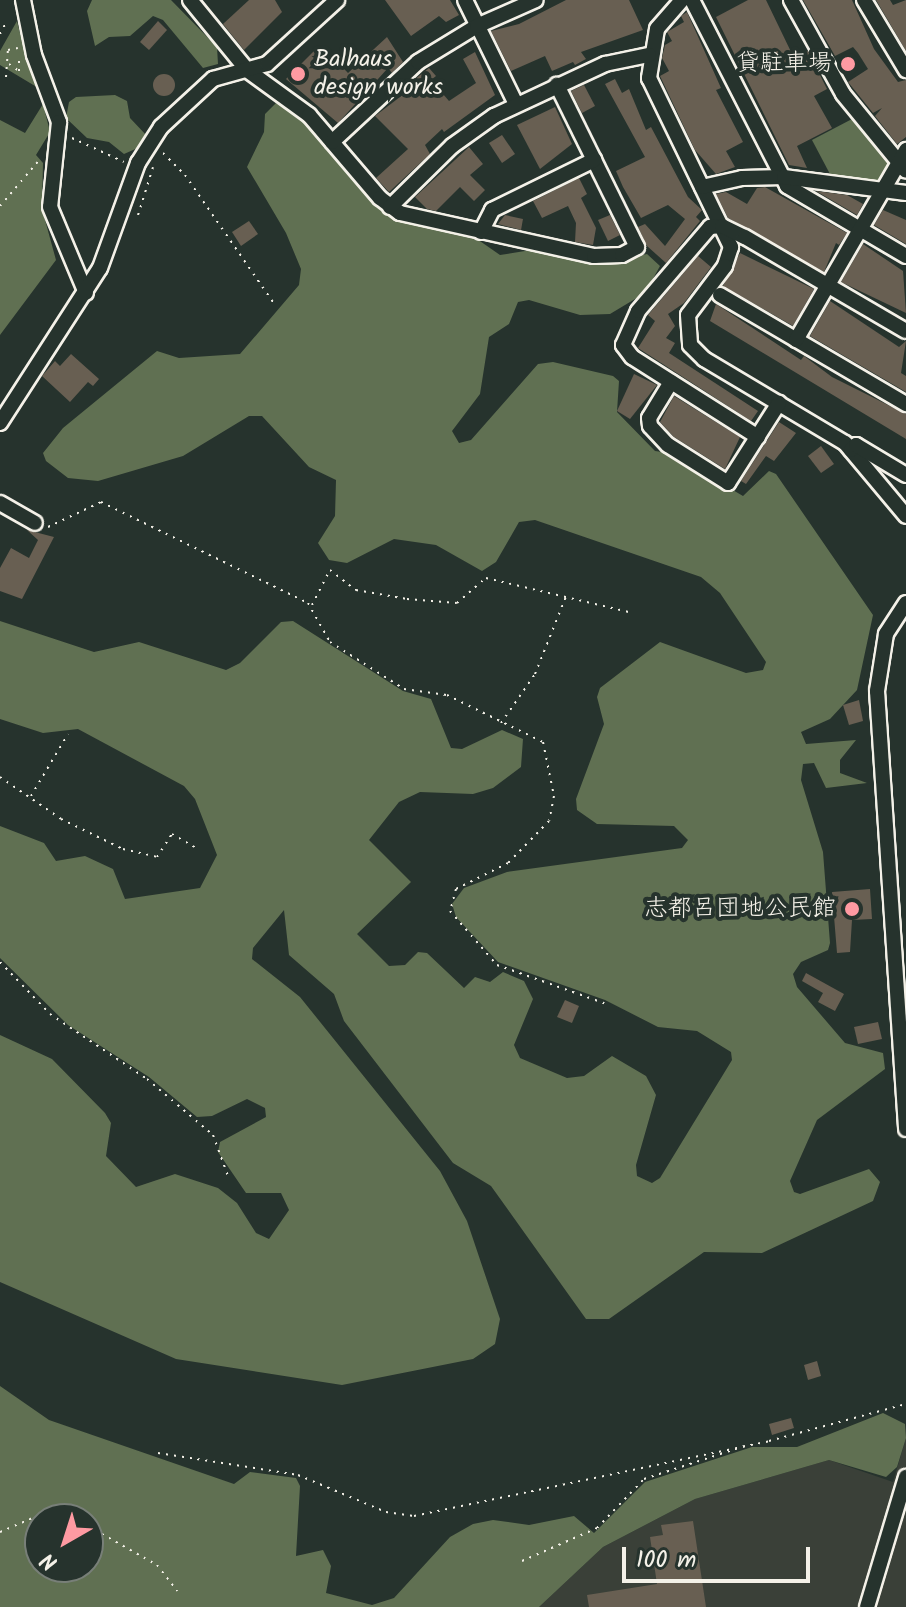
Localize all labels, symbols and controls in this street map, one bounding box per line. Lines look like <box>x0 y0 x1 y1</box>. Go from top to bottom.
place label: Balhaus design works <box>314 46 443 102</box>
place label: 貸駐車場 <box>736 50 832 78</box>
marker: 貸駐車場 <box>839 55 857 73</box>
marker: Balhaus design works <box>289 65 307 83</box>
place label: 志都呂団地公民館 <box>644 895 836 923</box>
marker: 志都呂団地公民館 <box>843 900 861 918</box>
north arrow <box>24 1503 104 1583</box>
scale bar <box>626 1531 814 1581</box>
text: 100 m <box>636 1541 696 1580</box>
text: N <box>33 1543 66 1578</box>

